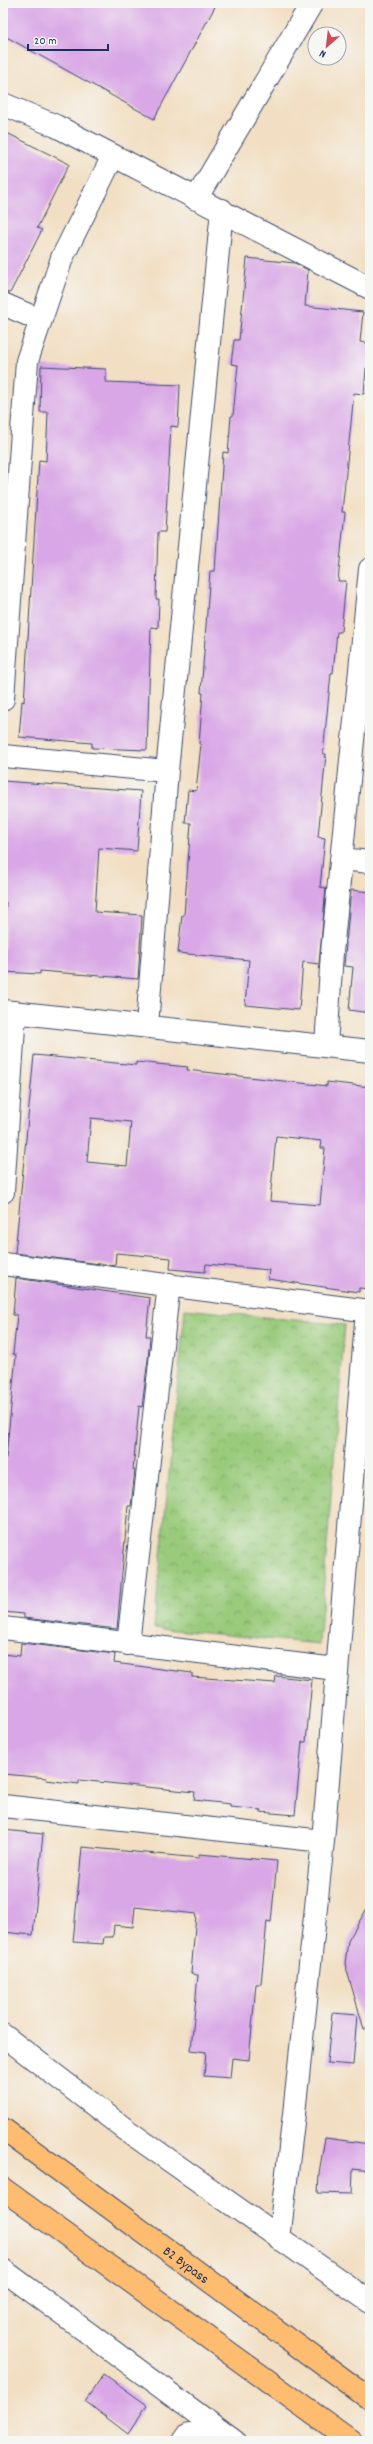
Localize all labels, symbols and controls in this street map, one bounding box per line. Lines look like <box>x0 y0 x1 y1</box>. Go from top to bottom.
scale bar <box>28 26 108 52</box>
north arrow <box>307 26 347 66</box>
text: 20 m <box>34 33 57 50</box>
text: N <box>317 44 329 61</box>
street label: B2 Bypass <box>158 2242 213 2290</box>

